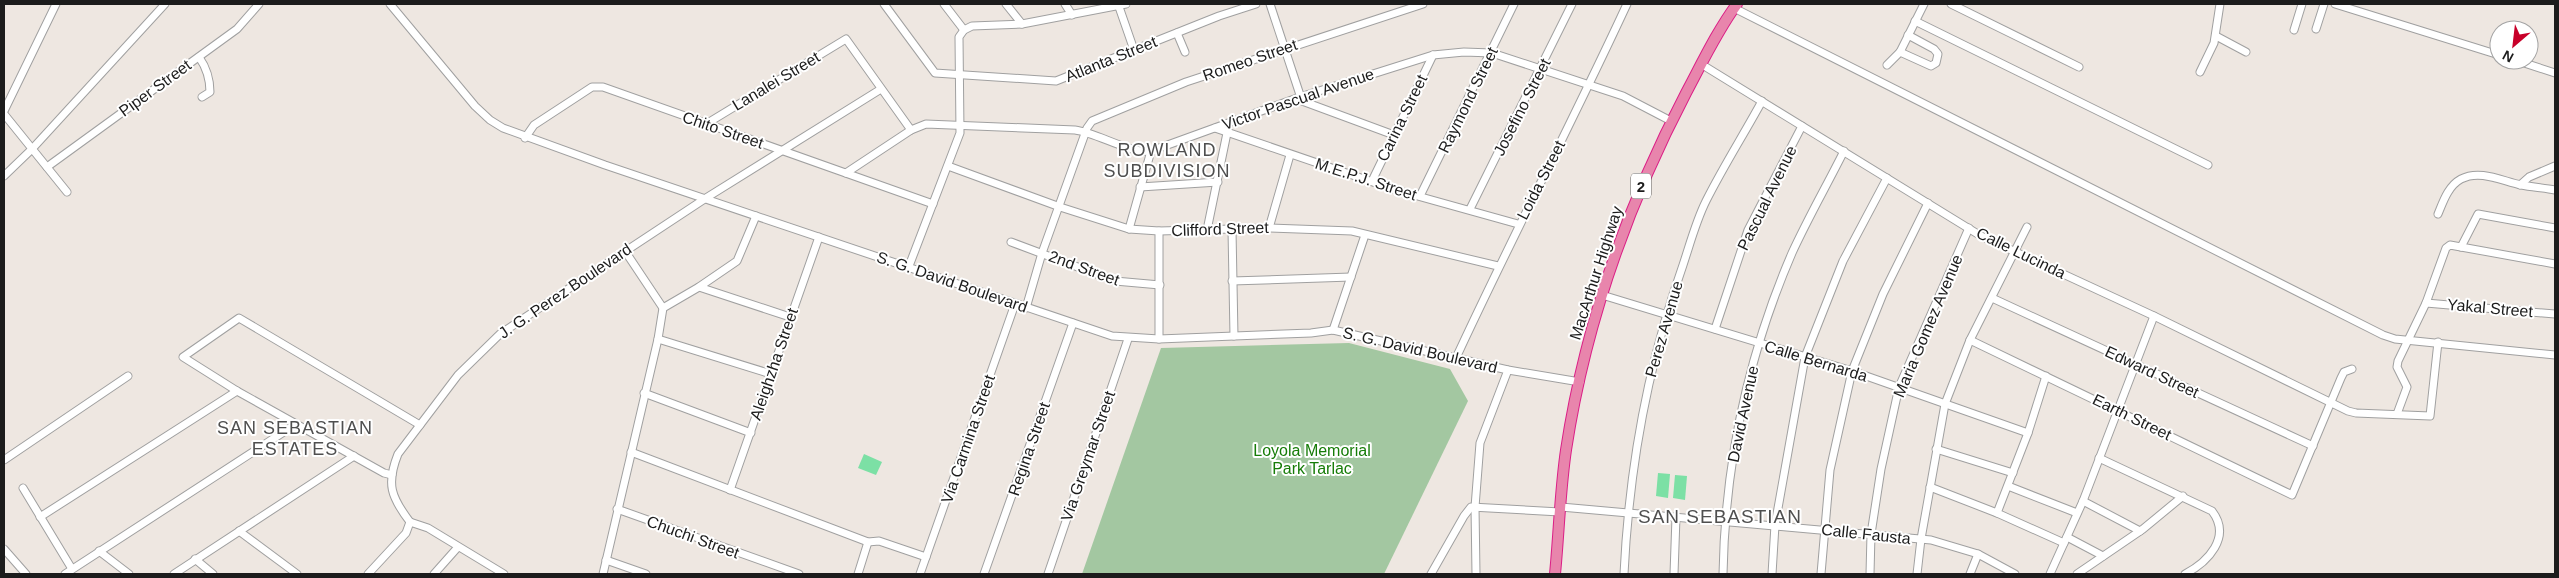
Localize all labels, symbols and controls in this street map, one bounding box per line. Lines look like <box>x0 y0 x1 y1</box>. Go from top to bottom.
north arrow <box>2489 20 2539 70</box>
street label: Atlanta Street <box>1063 33 1160 85</box>
street label: Romeo Street <box>1201 36 1300 84</box>
street label: Raymond Street <box>1435 44 1501 156</box>
text: N <box>2500 47 2516 66</box>
street label: Lanalei Street <box>729 48 823 114</box>
street label: Josefino Street <box>1490 55 1554 158</box>
street label: Piper Street <box>116 56 195 120</box>
street label: Victor Pascual Avenue <box>1220 65 1376 133</box>
street label: Carina Street <box>1374 71 1431 164</box>
street label: Chito Street <box>680 108 766 152</box>
street label: Loida Street <box>1514 137 1568 222</box>
district label: ROWLAND SUBDIVISION <box>1103 140 1231 181</box>
street label: Pascual Avenue <box>1734 143 1800 253</box>
street label: M.E.P.J. Street <box>1313 155 1419 204</box>
road number: 2 <box>1631 174 1651 198</box>
street label: MacArthur Highway <box>1566 204 1626 342</box>
street label: Clifford Street <box>1171 219 1270 239</box>
street label: Calle Lucinda <box>1974 224 2068 282</box>
street label: J. G. Perez Boulevard <box>495 240 635 342</box>
street label: 2nd Street <box>1046 247 1122 289</box>
street label: S. G. David Boulevard <box>874 248 1030 316</box>
street label: Maria Gomez Avenue <box>1890 252 1966 400</box>
street label: Perez Avenue <box>1642 279 1686 379</box>
street label: Yakal Street <box>2446 296 2534 320</box>
street label: Aleighzha Street <box>747 305 801 422</box>
street label: S. G. David Boulevard <box>1341 324 1499 376</box>
street label: Calle Bernarda <box>1762 337 1870 385</box>
street label: Edward Street <box>2102 343 2202 401</box>
street label: David Avenue <box>1724 364 1762 464</box>
street label: Via Carmina Street <box>938 372 998 506</box>
street label: Via Greymar Street <box>1058 388 1118 523</box>
street label: Earth Street <box>2090 391 2175 444</box>
street label: Regina Street <box>1005 399 1053 498</box>
district label: SAN SEBASTIAN ESTATES <box>217 418 373 459</box>
park label: Loyola Memorial Park Tarlac <box>1253 442 1371 477</box>
district label: SAN SEBASTIAN <box>1638 506 1802 527</box>
street label: Chuchi Street <box>645 512 742 562</box>
street label: Calle Fausta <box>1820 521 1912 547</box>

